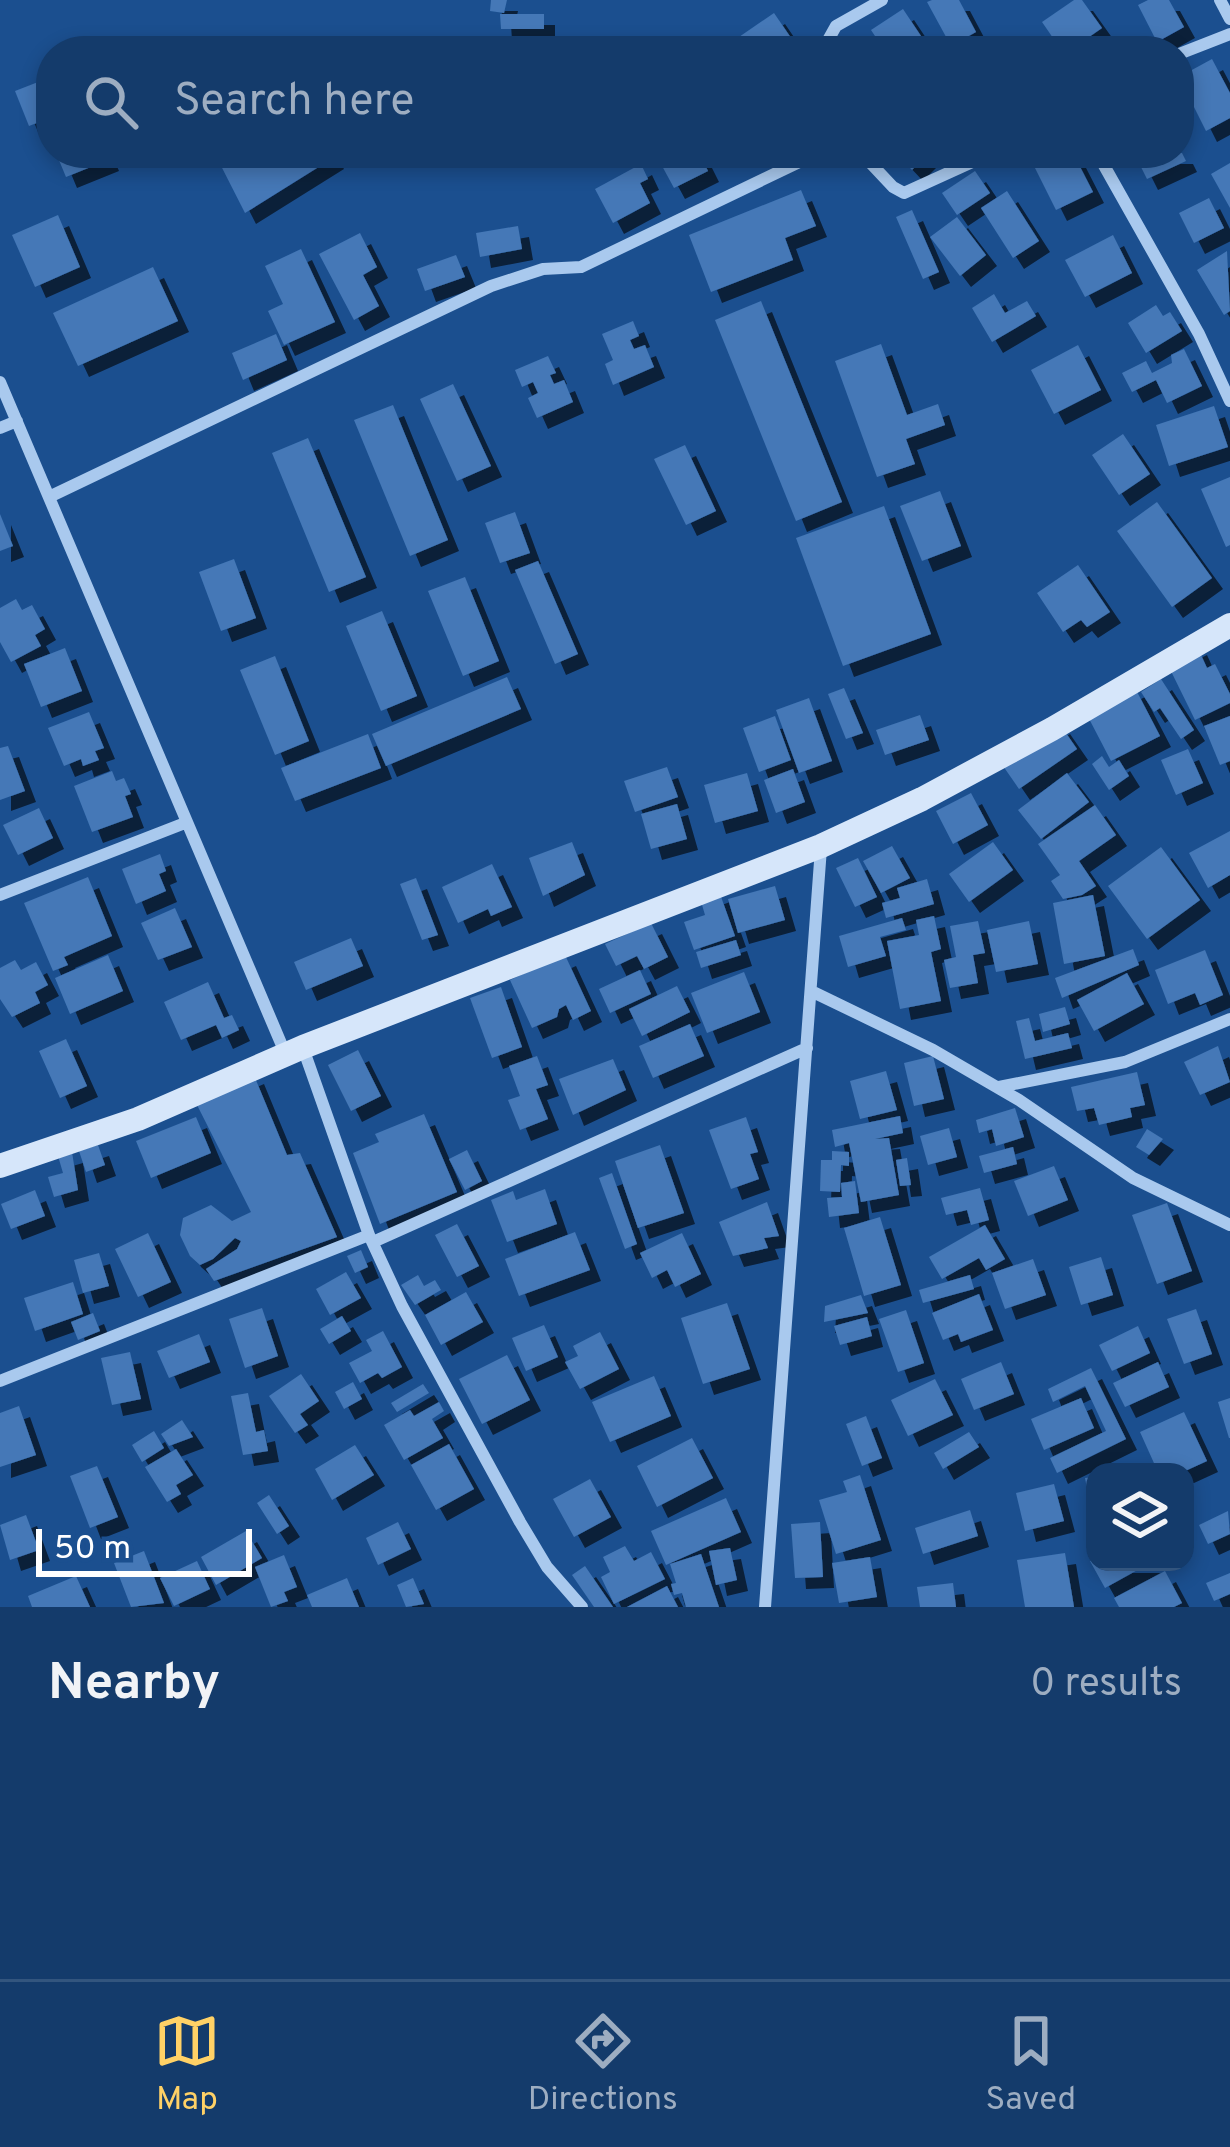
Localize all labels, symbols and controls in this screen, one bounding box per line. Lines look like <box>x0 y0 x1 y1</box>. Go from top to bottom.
search box <box>36 36 1194 168</box>
icon: search <box>78 69 144 135</box>
text: Search here <box>174 74 414 131</box>
map controls <box>1086 1463 1194 1571</box>
button: layers <box>1086 1463 1194 1571</box>
scale bar <box>36 1523 252 1576</box>
text: 50 m <box>54 1529 131 1571</box>
text: Nearby <box>48 1653 220 1718</box>
text: 0 results <box>1030 1661 1182 1710</box>
tab: Map <box>154 2008 220 2122</box>
tab: Directions <box>528 2008 678 2122</box>
tab: Saved <box>985 2008 1076 2122</box>

